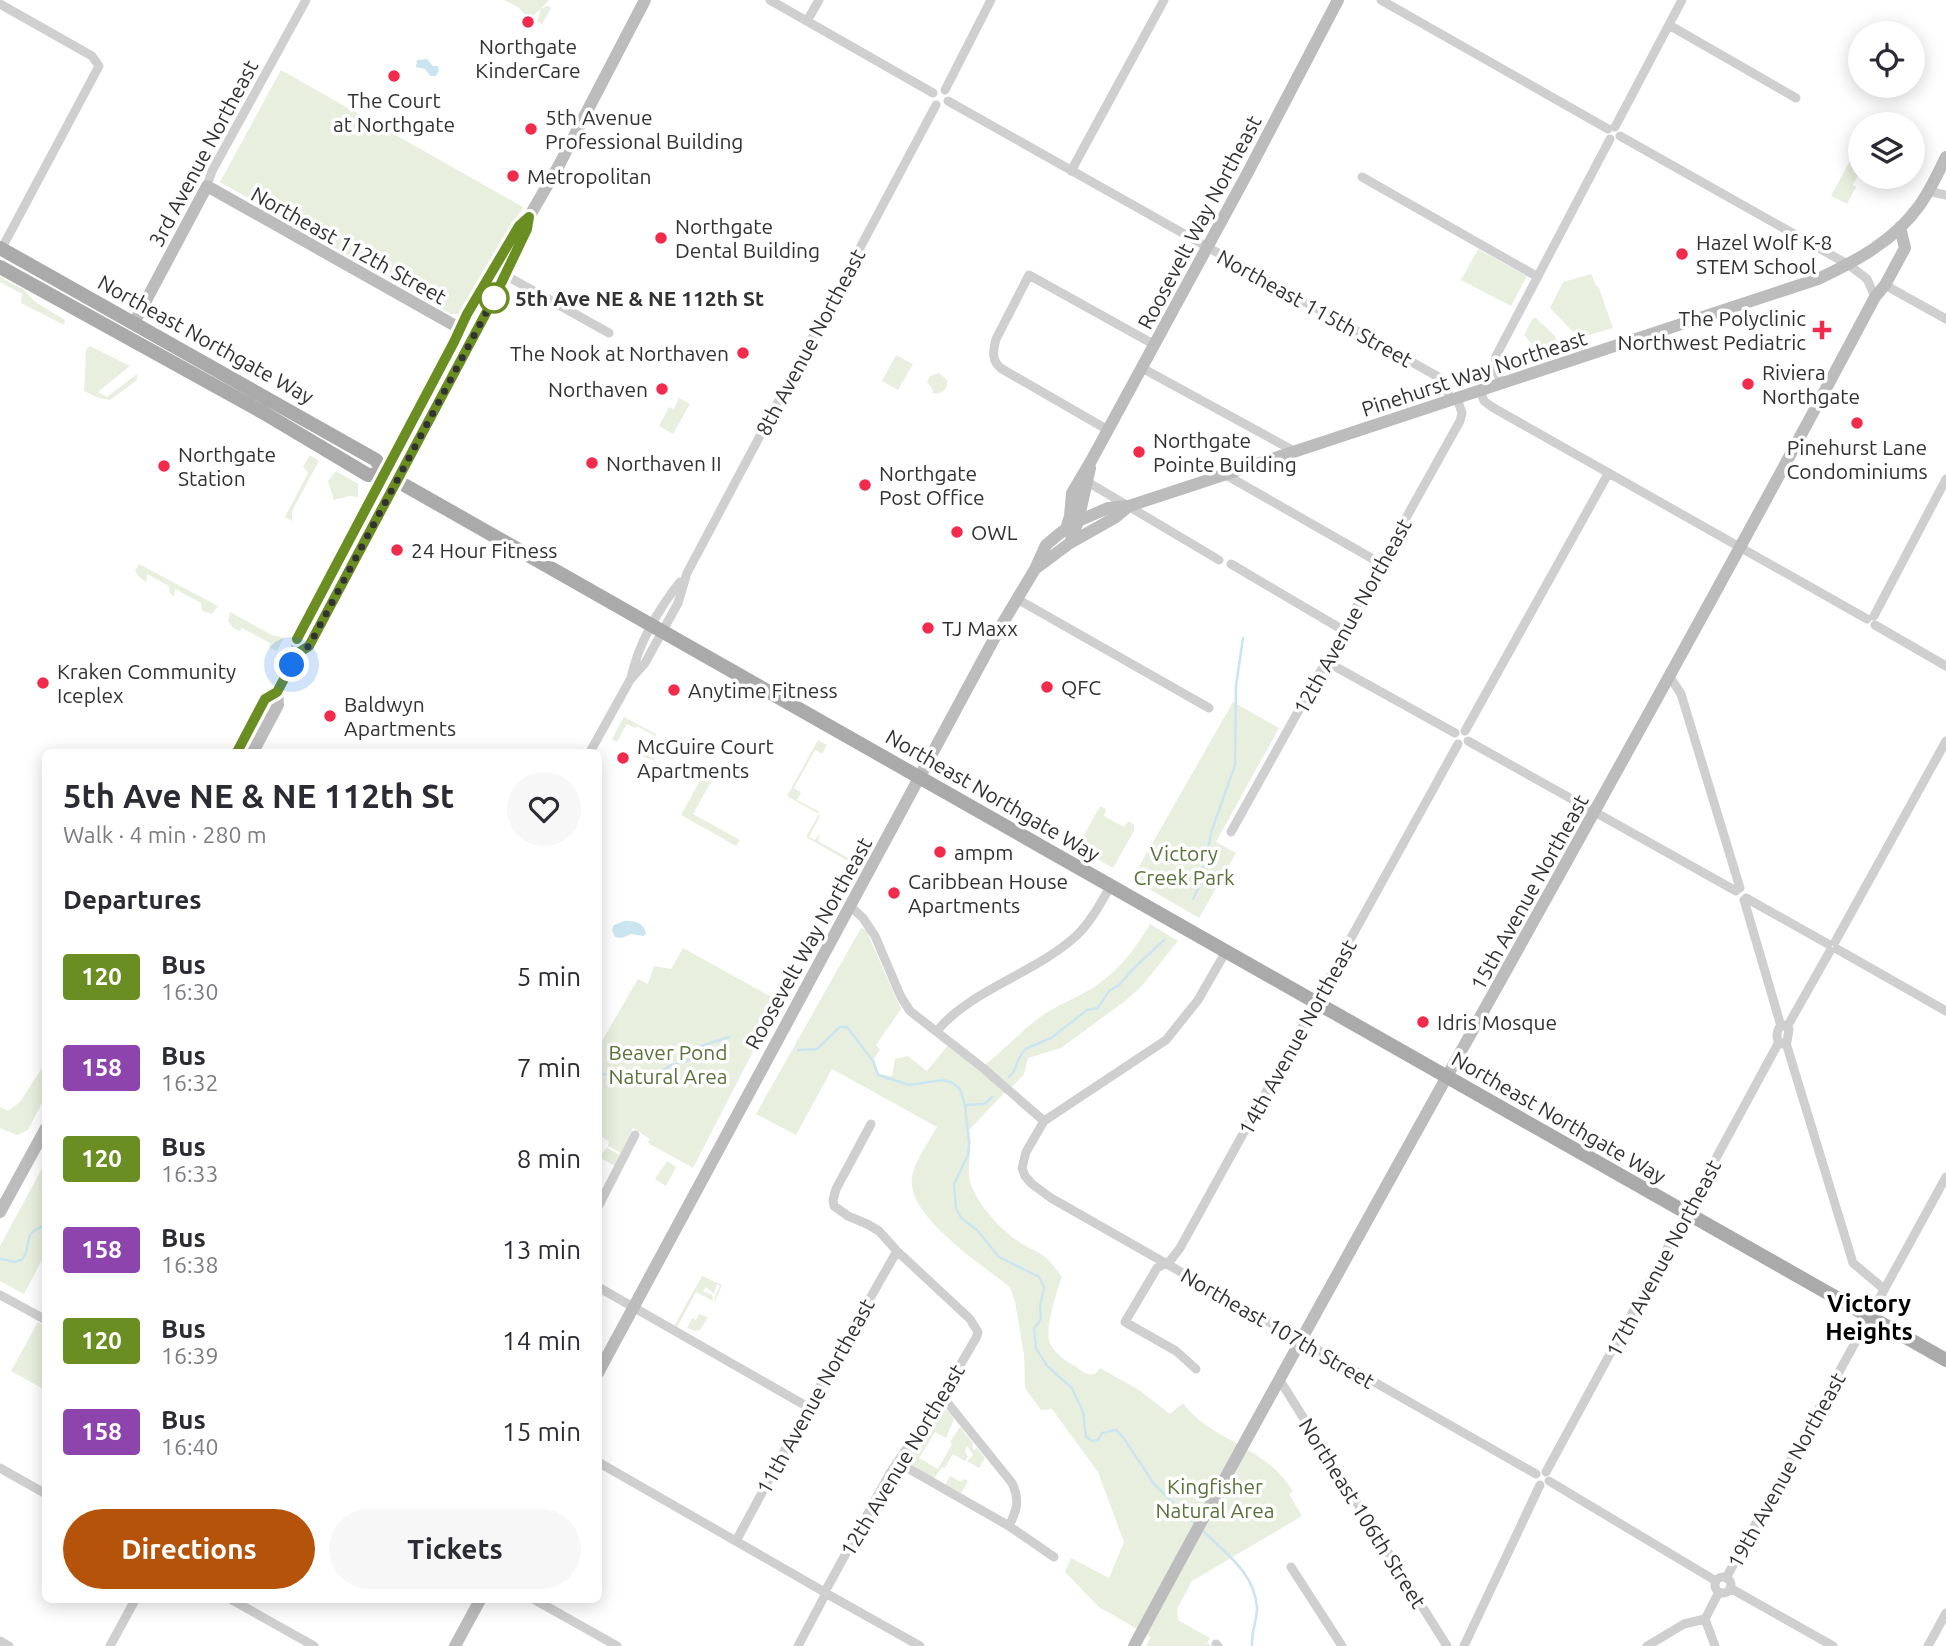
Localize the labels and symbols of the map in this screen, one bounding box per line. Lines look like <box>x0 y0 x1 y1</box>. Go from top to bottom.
marker: Northgate KinderCare <box>520 14 536 30</box>
place label: Northgate KinderCare <box>475 34 581 82</box>
street label: 3rd Avenue Northeast <box>144 56 262 250</box>
marker: The Court at Northgate <box>386 68 402 84</box>
place label: The Court at Northgate <box>333 88 455 136</box>
place label: 5th Avenue Professional Building <box>545 105 743 153</box>
street label: Roosevelt Way Northeast <box>1132 111 1266 333</box>
marker: 5th Avenue Professional Building <box>523 121 539 137</box>
place label: Metropolitan <box>527 164 652 188</box>
marker: Metropolitan <box>505 168 521 184</box>
street label: Northeast 112th Street <box>247 181 451 309</box>
place label: Northgate Dental Building <box>675 214 820 262</box>
marker: Northgate Dental Building <box>653 230 669 246</box>
place label: Hazel Wolf K-8 STEM School <box>1696 230 1832 278</box>
street label: Northeast 115th Street <box>1213 244 1417 372</box>
street label: 8th Avenue Northeast <box>751 245 869 439</box>
marker: Hazel Wolf K-8 STEM School <box>1674 246 1690 262</box>
street label: Northeast Northgate Way <box>94 270 318 408</box>
marker: 5th Ave NE & NE 112th St <box>479 283 509 313</box>
place label: 5th Ave NE & NE 112th St <box>515 286 764 310</box>
place label: The Polyclinic Northwest Pediatric <box>1618 306 1806 354</box>
marker: The Polyclinic Northwest Pediatric <box>1812 320 1832 340</box>
street label: Pinehurst Way Northeast <box>1358 325 1590 421</box>
place label: The Nook at Northaven <box>510 341 729 365</box>
marker: The Nook at Northaven <box>735 345 751 361</box>
place label: Riviera Northgate <box>1762 360 1860 408</box>
marker: Riviera Northgate <box>1740 376 1756 392</box>
place label: Northaven <box>548 377 648 401</box>
marker: Northaven <box>654 381 670 397</box>
marker: Pinehurst Lane Condominiums <box>1849 415 1865 431</box>
place label: Northgate Pointe Building <box>1153 428 1297 476</box>
place label: Pinehurst Lane Condominiums <box>1786 435 1928 483</box>
place label: Northgate Station <box>178 442 276 490</box>
marker: Northgate Pointe Building <box>1131 444 1147 460</box>
place label: Northaven II <box>606 451 722 475</box>
marker: Northaven II <box>584 455 600 471</box>
marker: Northgate Station <box>156 458 172 474</box>
place label: Northgate Post Office <box>879 461 984 509</box>
marker: Northgate Post Office <box>857 477 873 493</box>
street label: 12th Avenue Northeast <box>1288 514 1416 718</box>
place label: OWL <box>971 520 1018 544</box>
marker: OWL <box>949 524 965 540</box>
place label: 24 Hour Fitness <box>411 538 557 562</box>
marker: 24 Hour Fitness <box>389 542 405 558</box>
place label: TJ Maxx <box>942 616 1018 640</box>
marker: TJ Maxx <box>920 620 936 636</box>
your location <box>274 647 309 682</box>
place label: Kraken Community Iceplex <box>57 659 236 707</box>
marker: Kraken Community Iceplex <box>35 675 51 691</box>
place label: QFC <box>1061 675 1101 699</box>
place label: Anytime Fitness <box>688 678 838 702</box>
marker: QFC <box>1039 679 1055 695</box>
marker: Anytime Fitness <box>666 682 682 698</box>
place label: Baldwyn Apartments <box>344 692 456 740</box>
marker: Baldwyn Apartments <box>322 708 338 724</box>
street label: Northeast Northgate Way <box>882 724 1104 866</box>
place label: McGuire Court Apartments <box>637 734 774 782</box>
marker: McGuire Court Apartments <box>615 750 631 766</box>
street label: 15th Avenue Northeast <box>1465 790 1593 994</box>
street label: Roosevelt Way Northeast <box>740 833 876 1053</box>
place label: ampm <box>954 840 1013 864</box>
park label: Victory Creek Park <box>1133 841 1235 889</box>
marker: ampm <box>932 844 948 860</box>
place label: Caribbean House Apartments <box>908 869 1068 917</box>
marker: Caribbean House Apartments <box>886 885 902 901</box>
street label: 14th Avenue Northeast <box>1233 935 1361 1139</box>
place label: Idris Mosque <box>1437 1010 1557 1034</box>
marker: Idris Mosque <box>1415 1014 1431 1030</box>
park label: Beaver Pond Natural Area <box>608 1040 728 1088</box>
street label: Northeast Northgate Way <box>1448 1046 1670 1188</box>
street label: 17th Avenue Northeast <box>1601 1155 1725 1361</box>
street label: Northeast 107th Street <box>1177 1263 1379 1393</box>
district label: Victory Heights <box>1825 1290 1913 1345</box>
street label: 11th Avenue Northeast <box>751 1294 879 1498</box>
street label: 12th Avenue Northeast <box>835 1360 969 1560</box>
street label: 19th Avenue Northeast <box>1722 1368 1850 1572</box>
street label: Northeast 106th Street <box>1295 1414 1431 1612</box>
park label: Kingfisher Natural Area <box>1155 1474 1275 1522</box>

